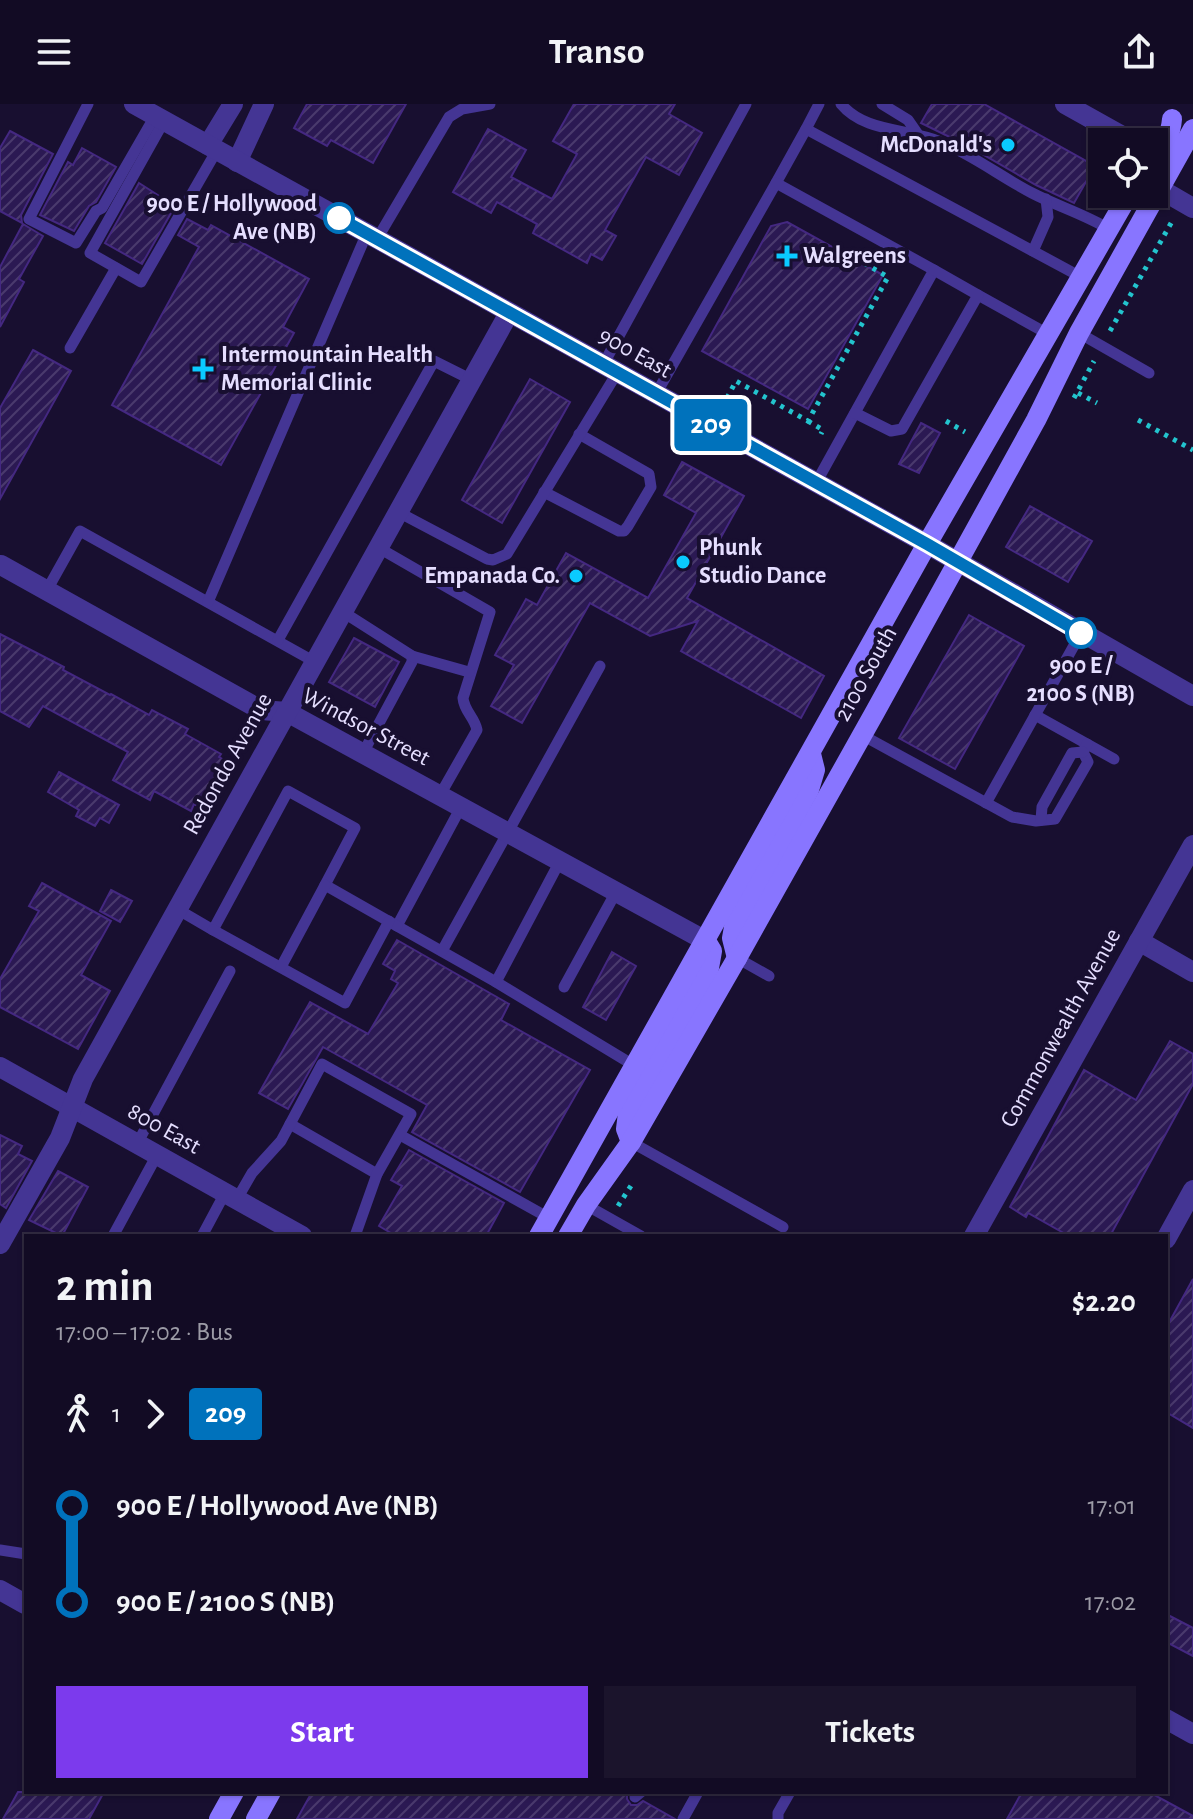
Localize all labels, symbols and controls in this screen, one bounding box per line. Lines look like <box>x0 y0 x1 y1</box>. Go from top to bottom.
icon: menu <box>32 30 76 74</box>
icon: share <box>1117 30 1161 74</box>
text: Transo <box>549 34 644 70</box>
map controls <box>1088 128 1168 208</box>
button: locate <box>1088 128 1168 208</box>
place label: McDonald's <box>880 133 992 157</box>
marker: McDonald's <box>999 136 1017 154</box>
place label: 900 E / Hollywood Ave (NB) <box>146 192 317 244</box>
marker: 900 E / Hollywood Ave (NB) <box>324 203 354 233</box>
place label: Walgreens <box>803 244 906 268</box>
marker: Walgreens <box>778 247 796 265</box>
street label: 900 East <box>595 323 676 383</box>
place label: Intermountain Health Memorial Clinic <box>221 343 433 395</box>
marker: Intermountain Health Memorial Clinic <box>192 358 214 380</box>
line badge: 209 <box>665 399 757 451</box>
text: 209 <box>690 411 732 439</box>
place label: Phunk Studio Dance <box>699 536 826 588</box>
marker: Phunk Studio Dance <box>674 553 692 571</box>
place label: Empanada Co. <box>424 564 560 588</box>
marker: Empanada Co. <box>567 567 585 585</box>
marker: 900 E / 2100 S (NB) <box>1066 618 1096 648</box>
street label: 2100 South <box>830 623 902 725</box>
place label: 900 E / 2100 S (NB) <box>1026 654 1136 706</box>
street label: Windsor Street <box>298 683 434 771</box>
street label: Redondo Avenue <box>179 689 277 839</box>
street label: Commonwealth Avenue <box>996 925 1126 1131</box>
street label: 800 East <box>123 1099 205 1159</box>
text: 2 min <box>56 1265 154 1309</box>
text: $2.20 <box>1072 1287 1136 1317</box>
text: 17:00 – 17:02 · Bus <box>56 1319 233 1345</box>
icon: walk <box>56 1392 100 1436</box>
icon: forward <box>133 1392 177 1436</box>
text: 209 <box>205 1400 246 1428</box>
text: 1 <box>112 1401 121 1427</box>
text: 900 E / Hollywood Ave (NB) <box>116 1491 439 1521</box>
text: 17:01 <box>1088 1493 1136 1519</box>
text: 900 E / 2100 S (NB) <box>116 1587 335 1617</box>
text: 17:02 <box>1085 1589 1136 1615</box>
button: Start <box>56 1686 588 1778</box>
button: Tickets <box>604 1686 1136 1778</box>

